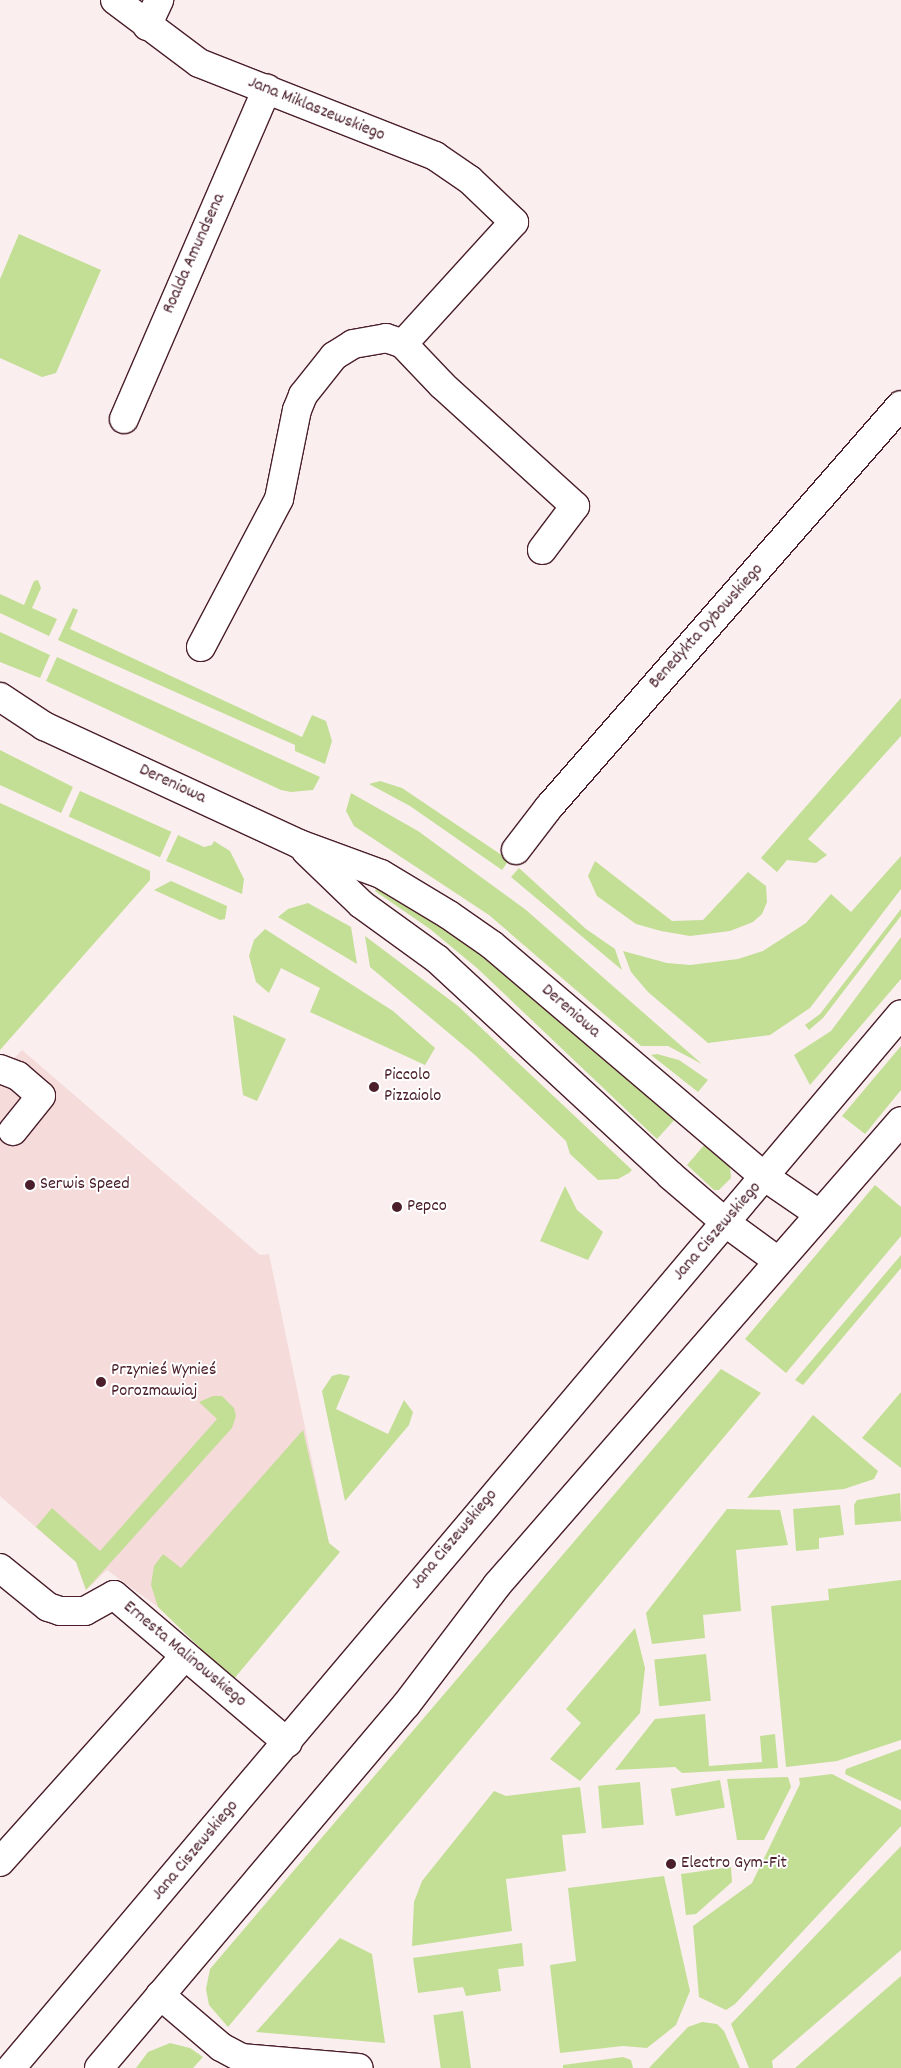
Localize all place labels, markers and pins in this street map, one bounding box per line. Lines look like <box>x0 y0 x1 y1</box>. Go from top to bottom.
place label: Piccolo Pizzaiolo <box>384 1066 441 1108</box>
marker: Piccolo Pizzaiolo <box>368 1081 380 1093</box>
place label: Serwis Speed <box>40 1174 130 1196</box>
marker: Serwis Speed <box>24 1179 36 1191</box>
place label: Pepco <box>407 1196 447 1218</box>
marker: Pepco <box>391 1201 403 1213</box>
place label: Przynieś Wynieś Porozmawiaj <box>111 1361 216 1404</box>
marker: Przynieś Wynieś Porozmawiaj <box>95 1376 107 1388</box>
place label: Electro Gym-Fit <box>681 1853 787 1875</box>
marker: Electro Gym-Fit <box>665 1858 677 1870</box>

